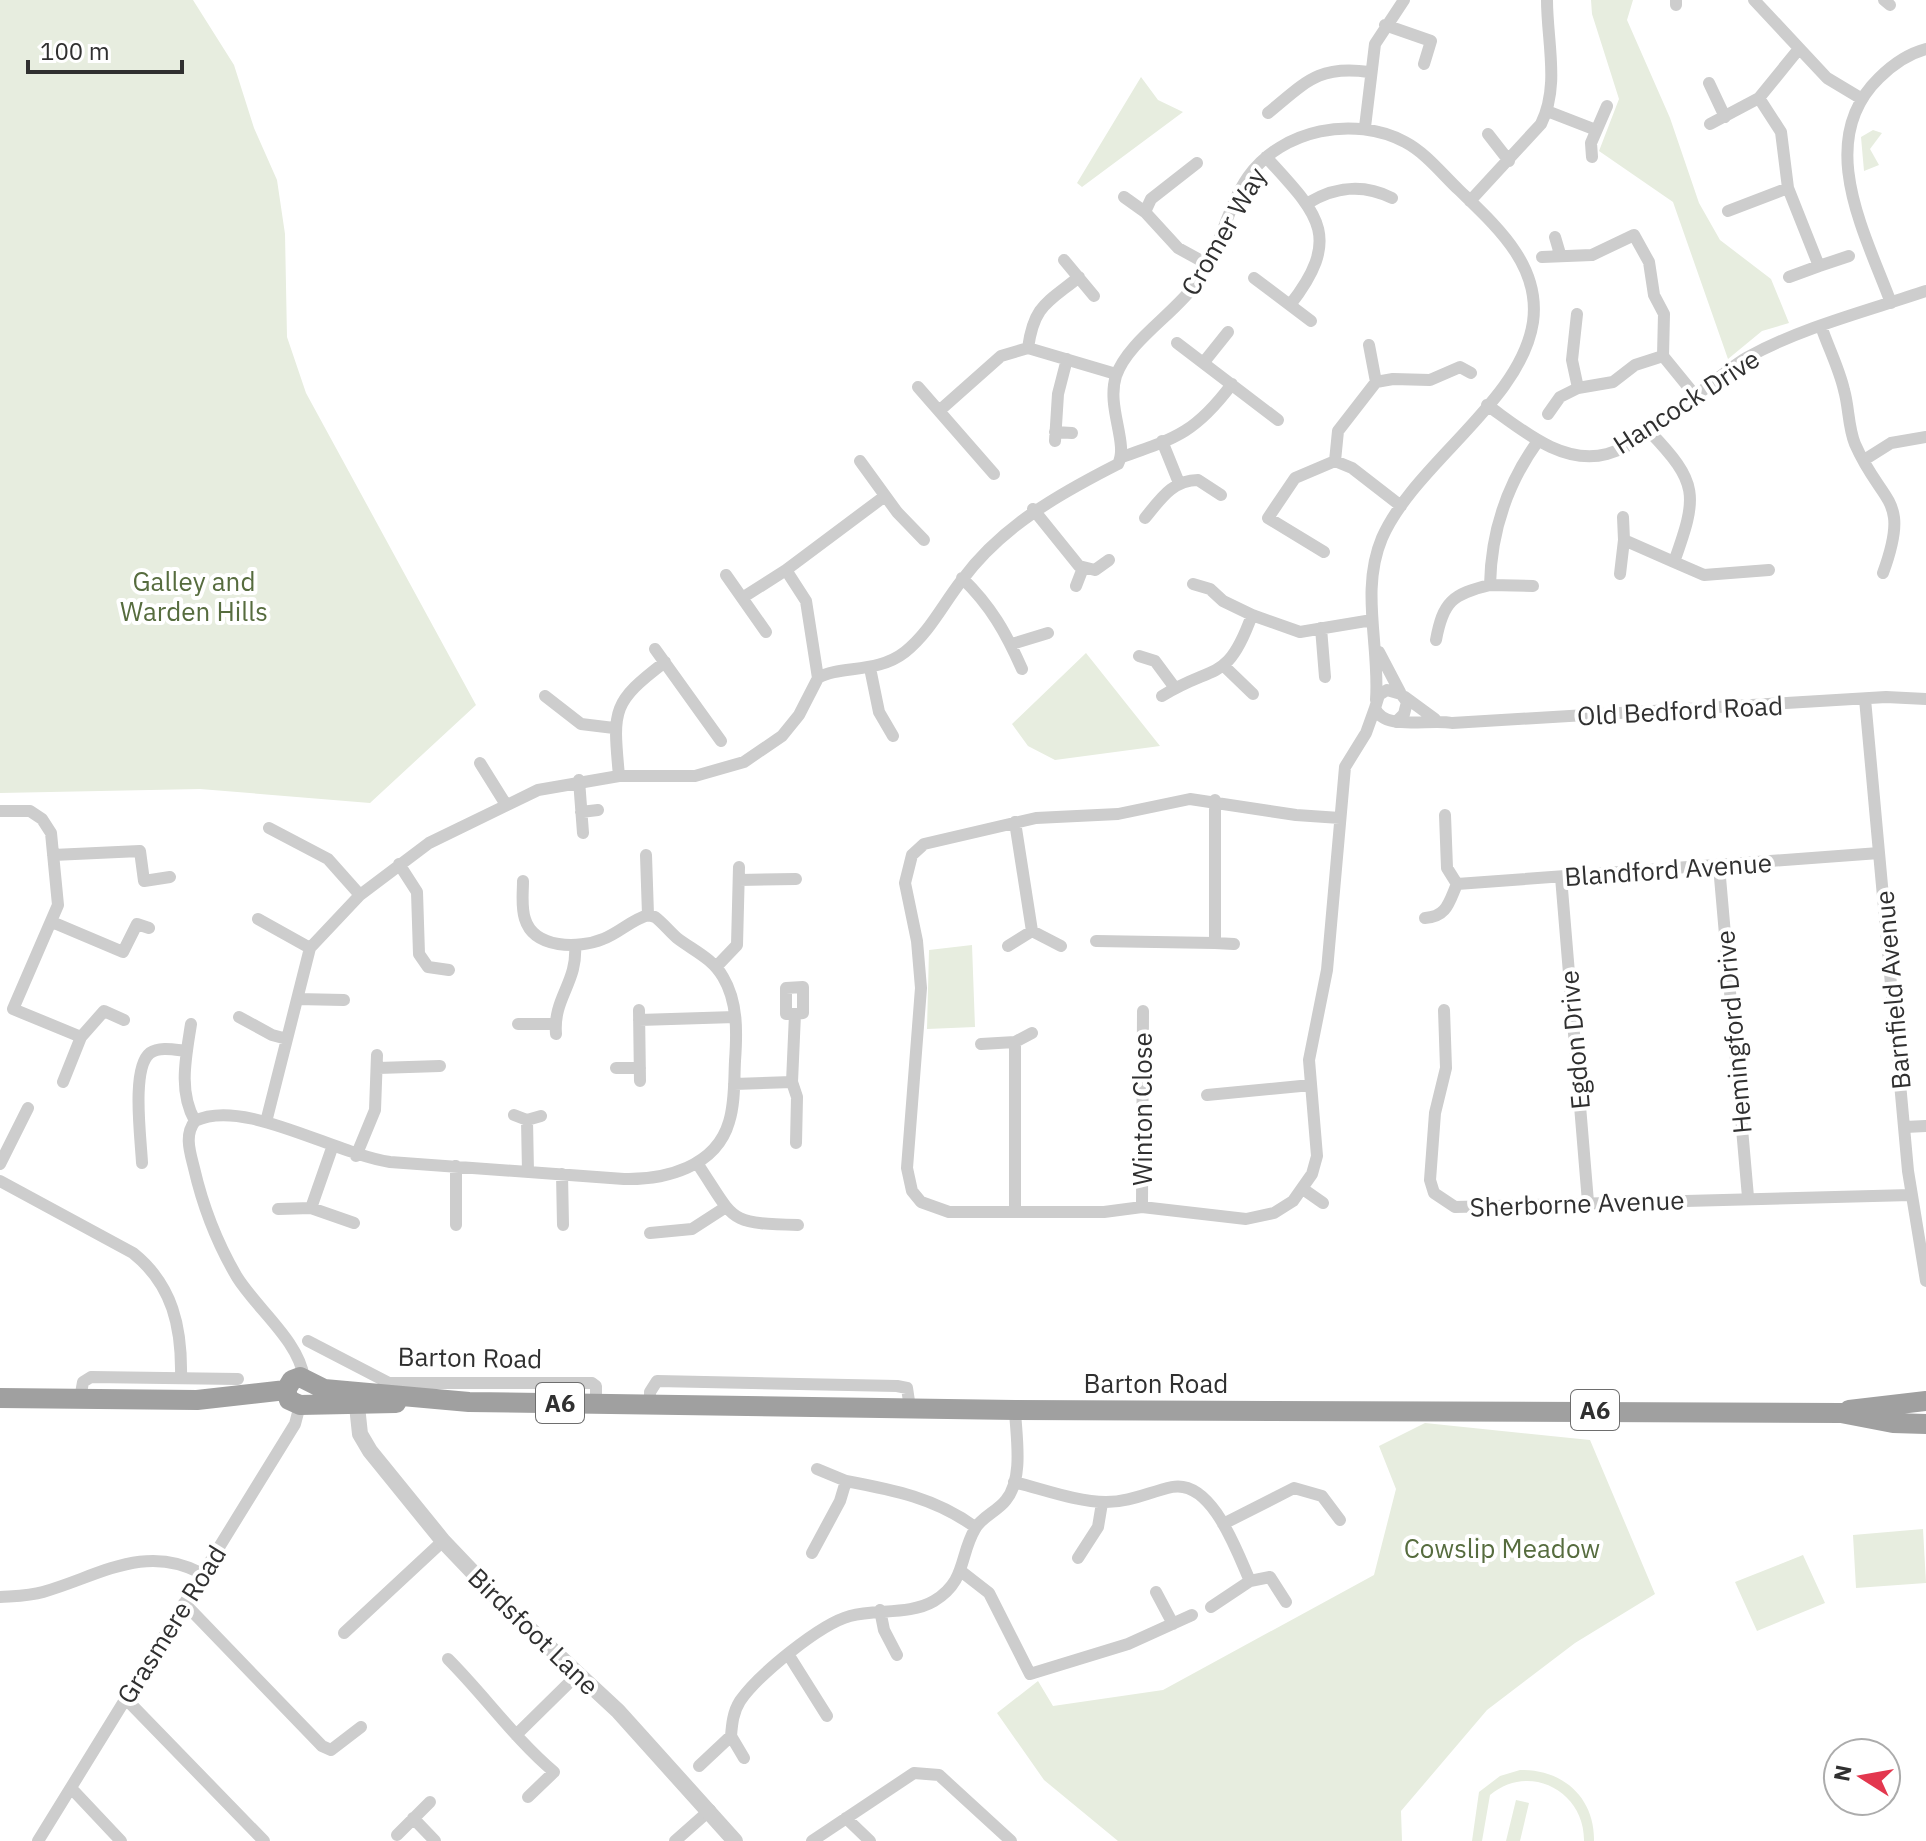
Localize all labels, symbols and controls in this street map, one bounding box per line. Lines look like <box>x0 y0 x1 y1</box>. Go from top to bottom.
scale bar <box>28 24 182 74</box>
text: 100 m <box>40 35 110 67</box>
street label: Cromer Way <box>1173 161 1273 301</box>
street label: Hancock Drive <box>1606 341 1766 461</box>
park label: Galley and Warden Hills <box>120 564 268 628</box>
street label: Old Bedford Road <box>1576 688 1784 732</box>
street label: Blandford Avenue <box>1563 845 1773 893</box>
street label: Barnfield Avenue <box>1866 889 1918 1091</box>
street label: Hemingford Drive <box>1707 929 1759 1135</box>
street label: Egdon Drive <box>1551 969 1597 1111</box>
street label: Winton Close <box>1125 1032 1159 1186</box>
street label: Sherborne Avenue <box>1469 1182 1685 1224</box>
street label: Barton Road <box>397 1339 543 1375</box>
street label: Barton Road <box>1084 1366 1228 1400</box>
road number: A6 <box>536 1383 584 1423</box>
road number: A6 <box>1571 1390 1619 1430</box>
park label: Cowslip Meadow <box>1404 1531 1600 1565</box>
street label: Grasmere Road <box>109 1538 233 1710</box>
street label: Birdsfoot Lane <box>461 1560 607 1702</box>
north arrow <box>1822 1737 1902 1817</box>
text: N <box>1826 1762 1858 1784</box>

